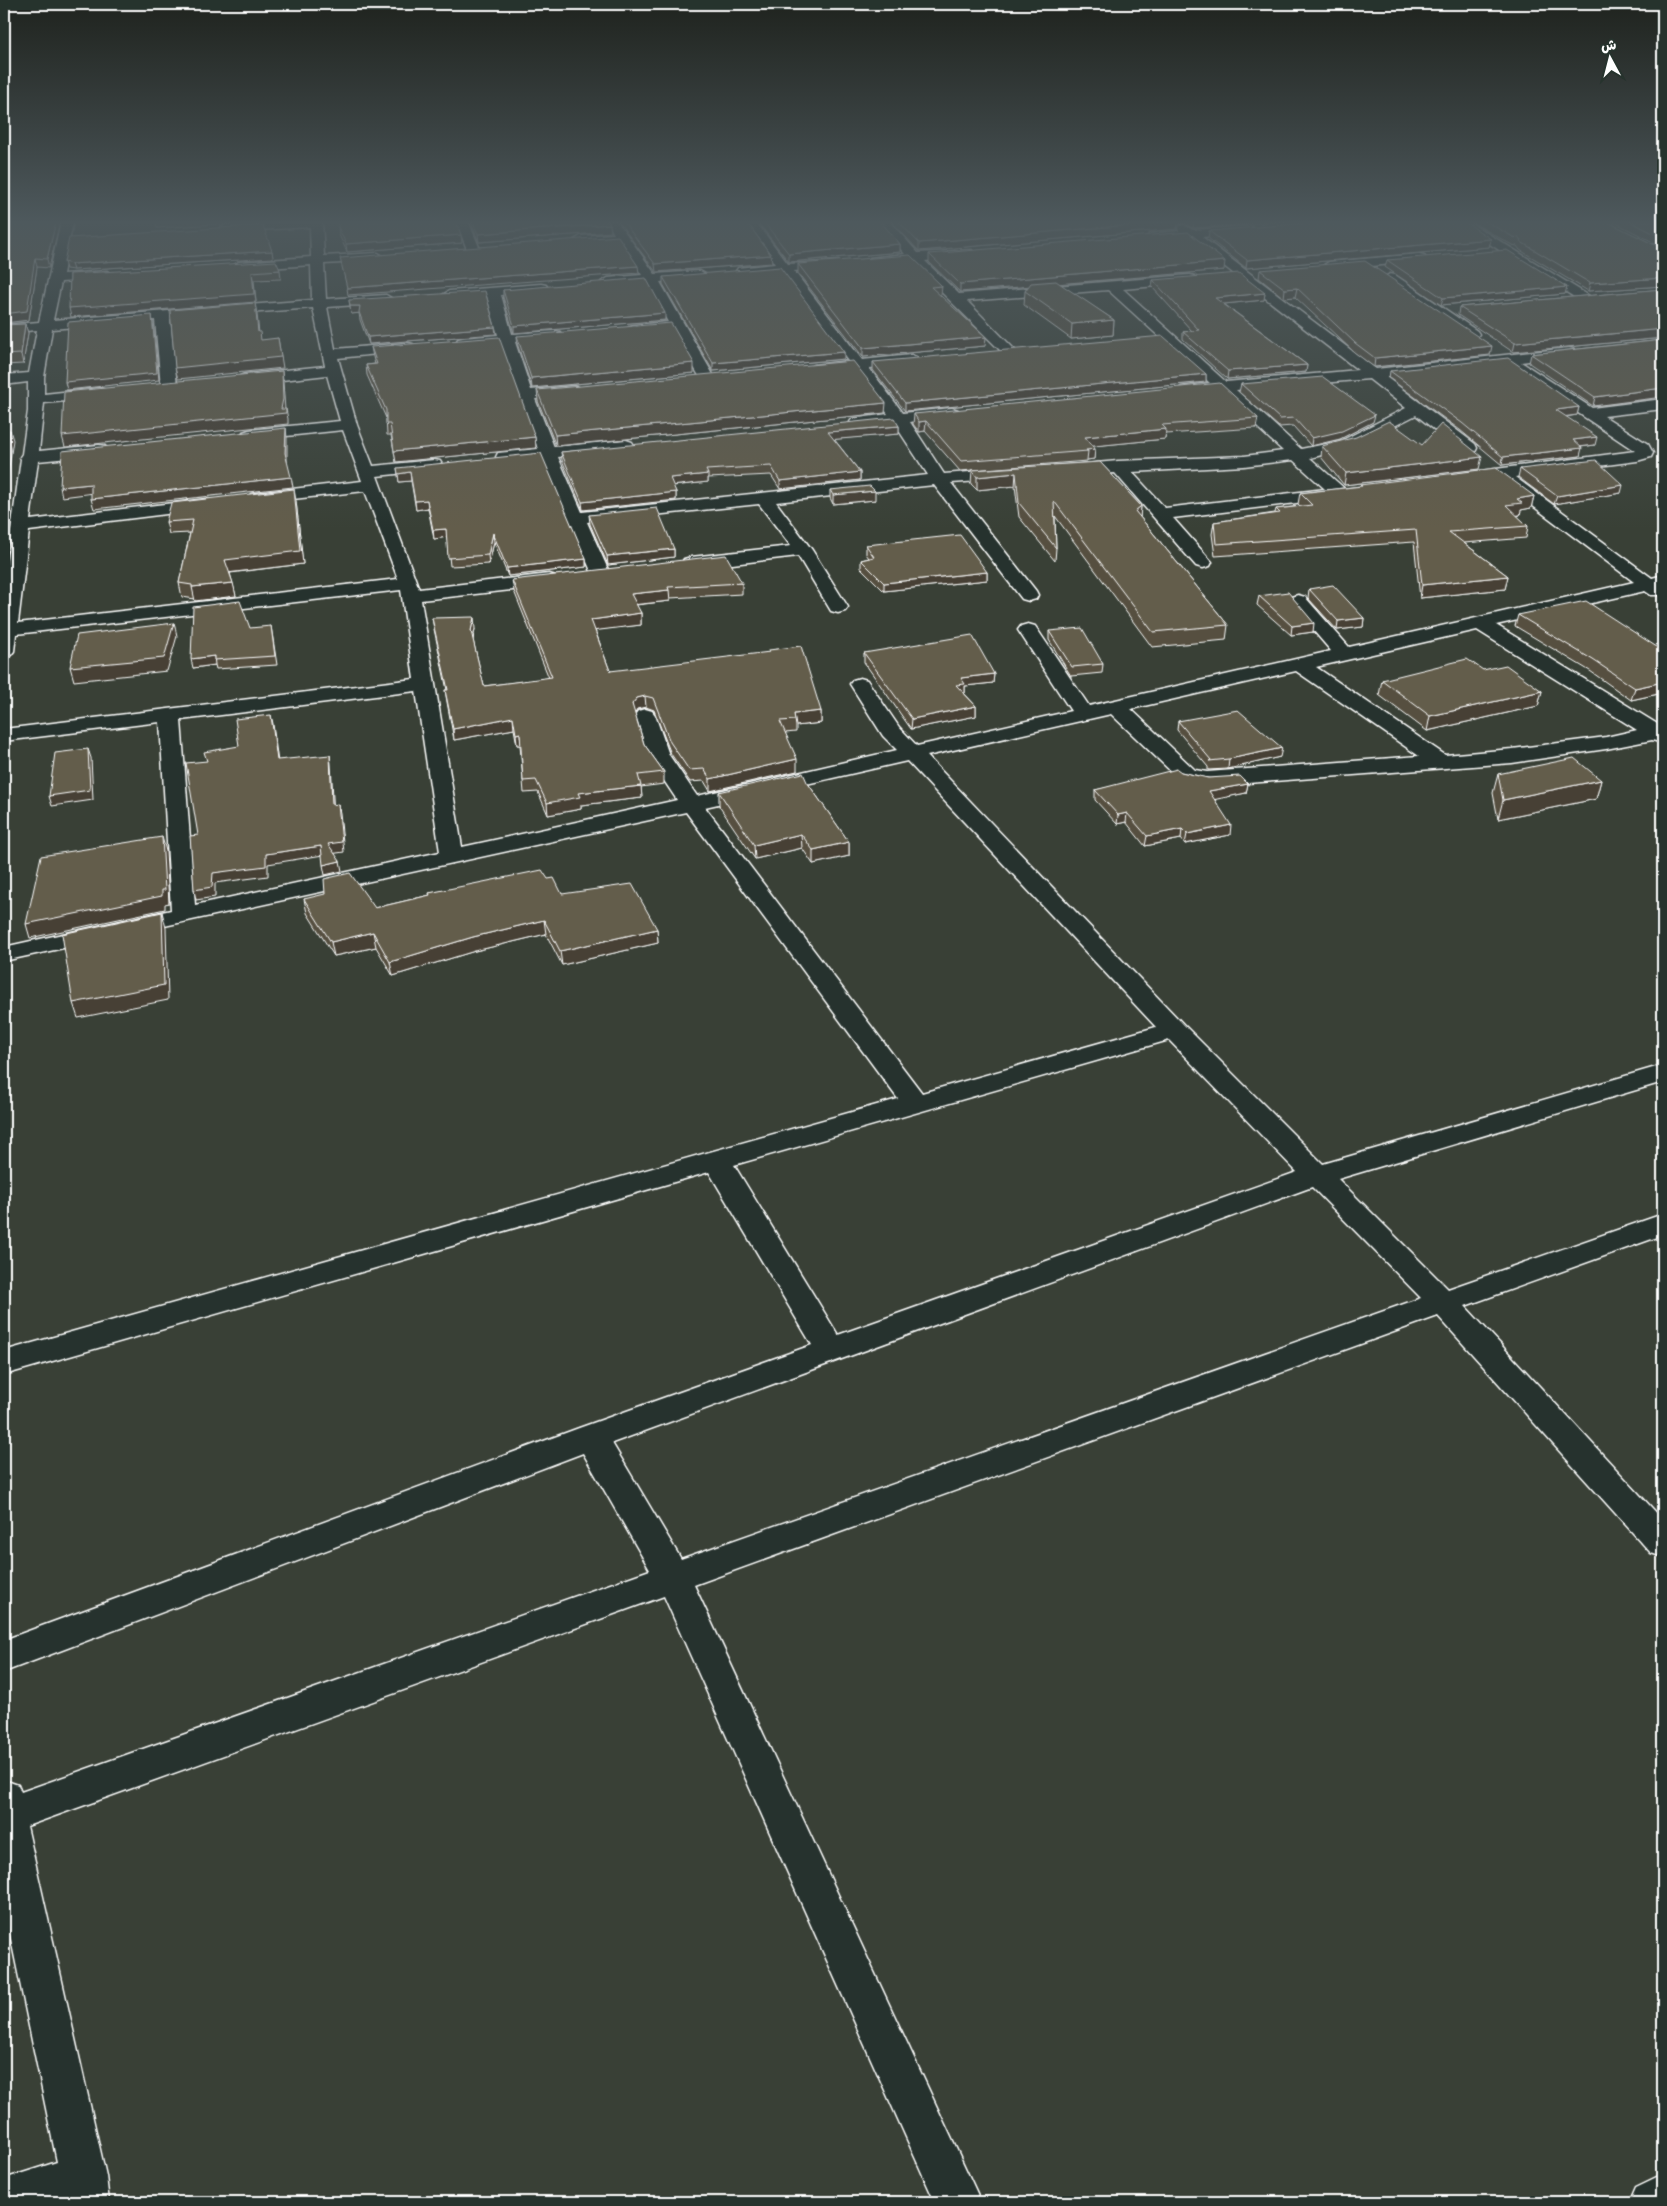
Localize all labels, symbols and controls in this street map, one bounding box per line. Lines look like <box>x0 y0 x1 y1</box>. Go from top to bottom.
north arrow <box>1584 32 1634 82</box>
text: ش <box>1600 34 1617 55</box>

